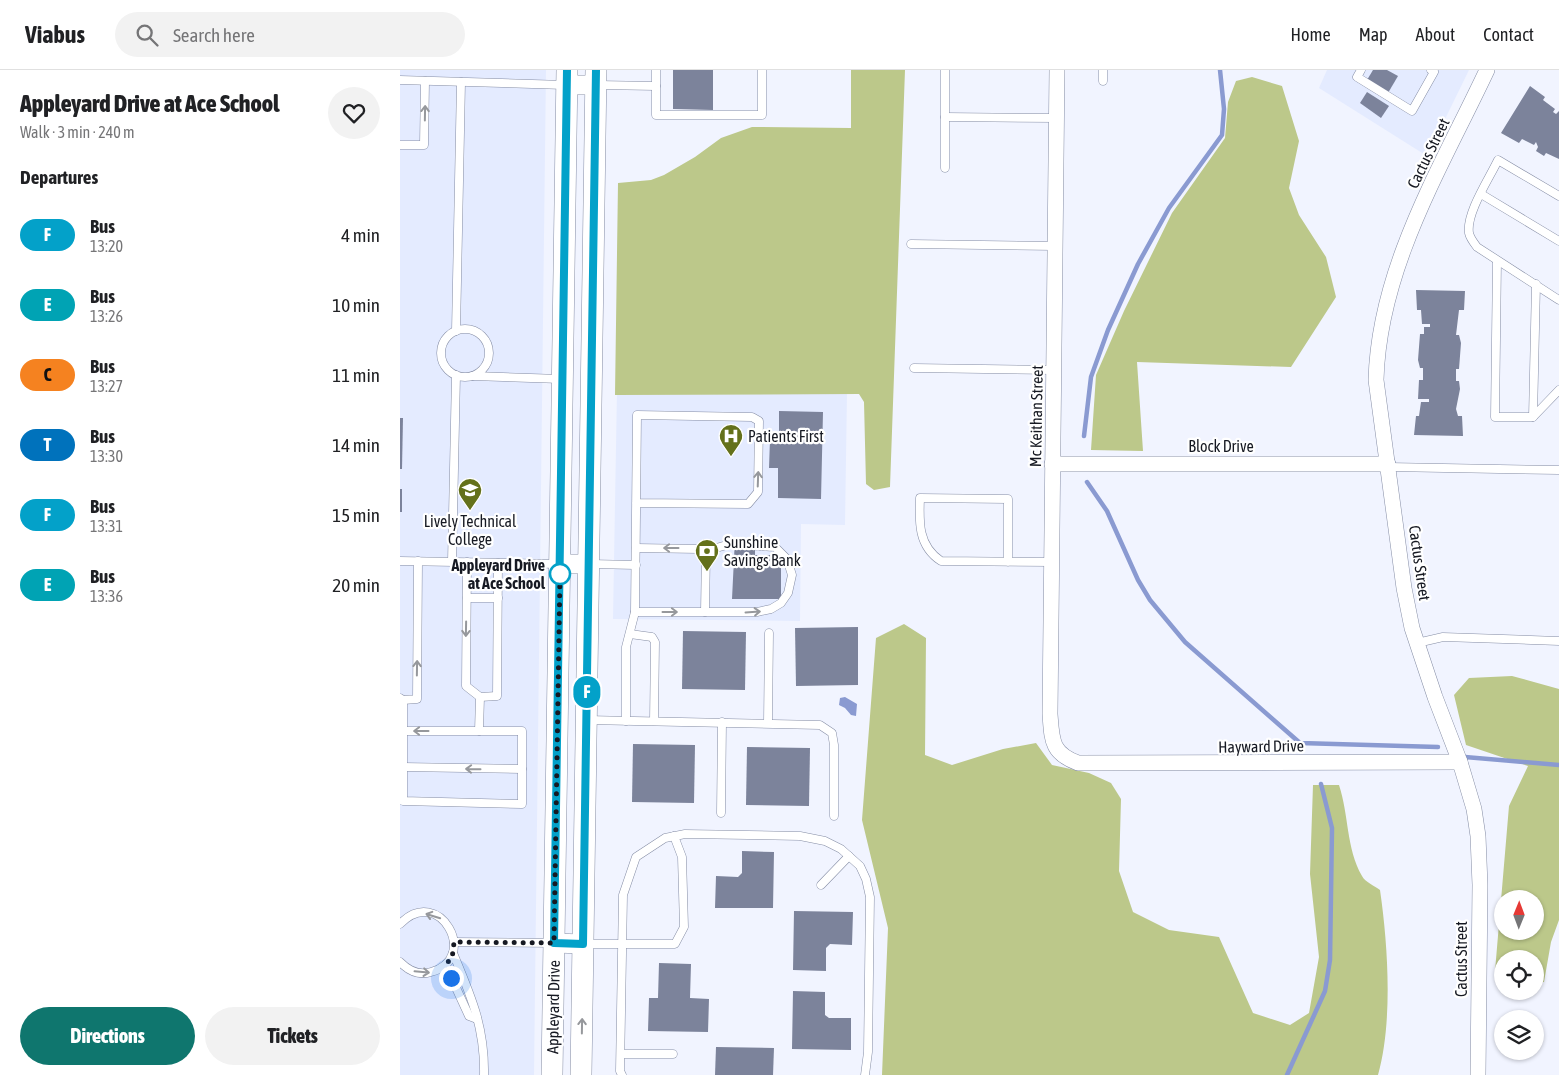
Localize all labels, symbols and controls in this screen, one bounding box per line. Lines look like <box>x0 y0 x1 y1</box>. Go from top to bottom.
search box <box>115 12 465 57</box>
text: Viabus <box>25 21 85 48</box>
icon: search <box>133 21 161 49</box>
text: Search here <box>173 24 255 46</box>
text: Home <box>1291 24 1331 45</box>
text: Map <box>1359 24 1388 45</box>
text: About <box>1416 24 1455 45</box>
text: Contact <box>1483 24 1534 45</box>
button: heart <box>328 87 380 139</box>
text: Appleyard Drive at Ace School <box>20 90 279 117</box>
one-way arrow <box>420 105 429 121</box>
street label: Cactus Street <box>1403 115 1453 191</box>
text: Walk · 3 min · 240 m <box>20 123 134 141</box>
text: Departures <box>20 166 98 188</box>
text: Bus <box>90 215 115 237</box>
text: F <box>44 224 51 245</box>
text: 4 min <box>341 224 380 246</box>
text: 13:20 <box>90 237 123 255</box>
text: Bus <box>90 285 115 307</box>
text: E <box>44 294 51 315</box>
text: 10 min <box>332 294 380 316</box>
text: 13:26 <box>90 307 123 325</box>
text: Bus <box>90 355 115 377</box>
text: C <box>43 364 52 385</box>
text: 11 min <box>332 364 380 386</box>
street label: Mc Keithan Street <box>1026 364 1046 467</box>
text: 13:27 <box>90 377 123 395</box>
hospital icon: Patients First <box>718 423 744 457</box>
text: Bus <box>90 425 115 447</box>
place label: Patients First <box>748 427 824 445</box>
text: T <box>44 434 51 455</box>
text: 14 min <box>332 434 380 456</box>
street label: Block Drive <box>1188 437 1254 455</box>
text: 13:30 <box>90 447 123 465</box>
one-way arrow <box>754 471 763 487</box>
school or university icon: Lively Technical College <box>457 477 483 511</box>
text: Bus <box>90 495 115 517</box>
text: F <box>44 504 51 525</box>
text: 15 min <box>332 504 380 526</box>
place label: Lively Technical College <box>424 512 517 549</box>
text: 13:31 <box>90 517 123 535</box>
street label: Cactus Street <box>1406 524 1434 602</box>
place label: Sunshine Savings Bank <box>724 533 801 570</box>
bank icon: Sunshine Savings Bank <box>694 538 720 572</box>
one-way arrow <box>663 543 680 553</box>
place label: Appleyard Drive at Ace School <box>450 556 546 592</box>
marker: Appleyard Drive at Ace School <box>549 563 571 585</box>
text: Bus <box>90 565 115 587</box>
text: E <box>44 574 51 595</box>
text: 20 min <box>332 574 380 596</box>
text: 13:36 <box>90 587 123 605</box>
one-way arrow <box>662 607 678 617</box>
one-way arrow <box>745 607 761 616</box>
one-way arrow <box>461 620 471 636</box>
one-way arrow <box>412 660 422 676</box>
line badge: F <box>571 676 603 708</box>
text: F <box>583 681 591 702</box>
one-way arrow <box>413 726 429 736</box>
street label: Hayward Drive <box>1218 736 1304 757</box>
one-way arrow <box>465 764 481 773</box>
north arrow <box>1494 890 1544 940</box>
map controls <box>1494 890 1544 1060</box>
one-way arrow <box>425 910 441 920</box>
street label: Cactus Street <box>1452 921 1470 997</box>
button: locate <box>1494 950 1544 1000</box>
street label: Appleyard Drive <box>543 960 564 1054</box>
your location <box>439 966 464 991</box>
one-way arrow <box>413 967 429 977</box>
button: Directions <box>20 1007 195 1065</box>
button: Tickets <box>205 1007 380 1065</box>
button: layers <box>1494 1010 1544 1060</box>
one-way arrow <box>577 1019 587 1035</box>

